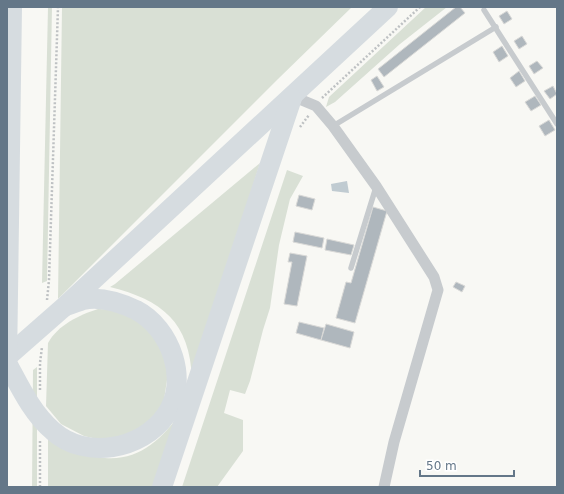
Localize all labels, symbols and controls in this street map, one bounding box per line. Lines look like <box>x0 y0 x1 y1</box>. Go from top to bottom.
scale bar <box>420 452 514 478</box>
text: 50 m <box>426 459 457 473</box>

